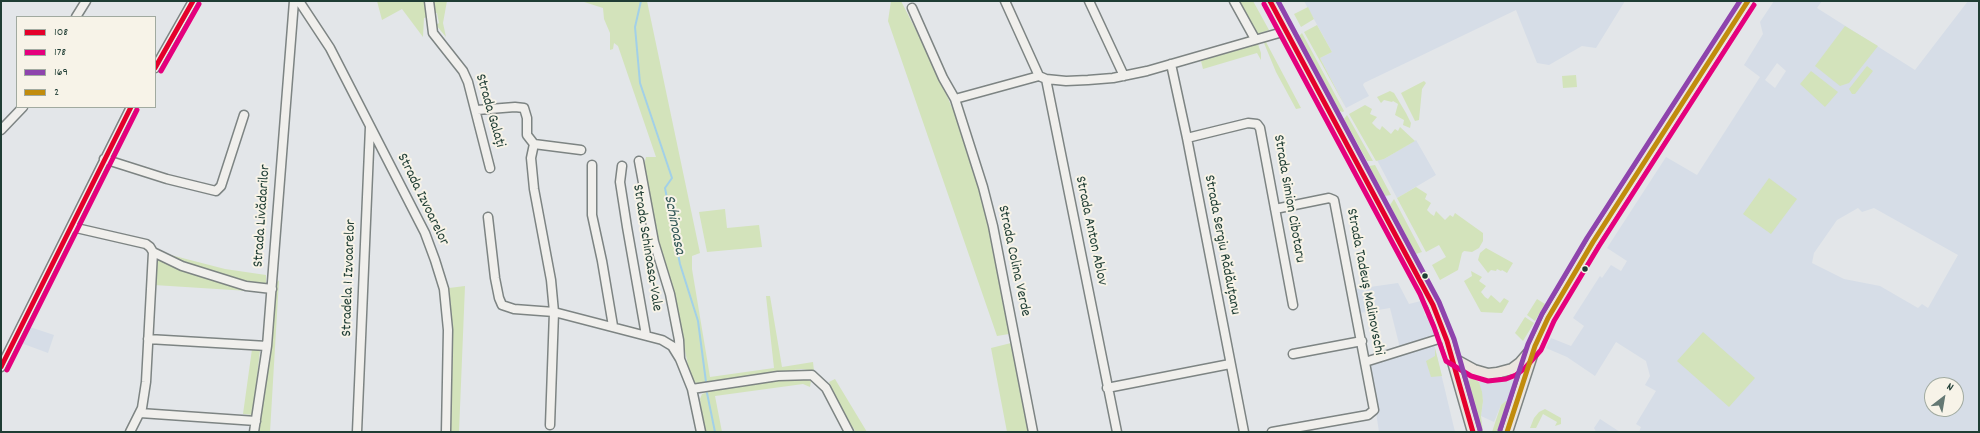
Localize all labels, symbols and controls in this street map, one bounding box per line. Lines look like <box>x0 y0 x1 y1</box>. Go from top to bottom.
legend <box>16 16 156 108</box>
text: 108 <box>54 24 68 41</box>
text: 178 <box>54 44 66 61</box>
text: 169 <box>54 64 68 81</box>
street label: Strada Galați <box>470 72 508 150</box>
text: 2 <box>54 84 59 101</box>
street label: Strada Simion Cibotaru <box>1268 134 1308 264</box>
street label: Strada Izvoarelor <box>392 151 452 249</box>
street label: Strada Livădarilor <box>250 164 276 268</box>
street label: Strada Sergiu Rădăuțanu <box>1199 174 1243 316</box>
street label: Strada Anton Ablov <box>1070 175 1110 287</box>
street label: Strada Schinoasa-Vale <box>627 183 665 313</box>
water label: Schinoasa <box>658 194 688 256</box>
street label: Strada Colina Verde <box>992 204 1034 318</box>
street label: Strada Tadeuș Malinovschi <box>1341 207 1387 357</box>
street label: Stradela 1 Izvoarelor <box>339 219 361 337</box>
unlabelled marker <box>1580 264 1590 274</box>
unlabelled marker <box>1420 271 1430 281</box>
north arrow <box>1924 377 1964 417</box>
text: N <box>1943 379 1956 396</box>

